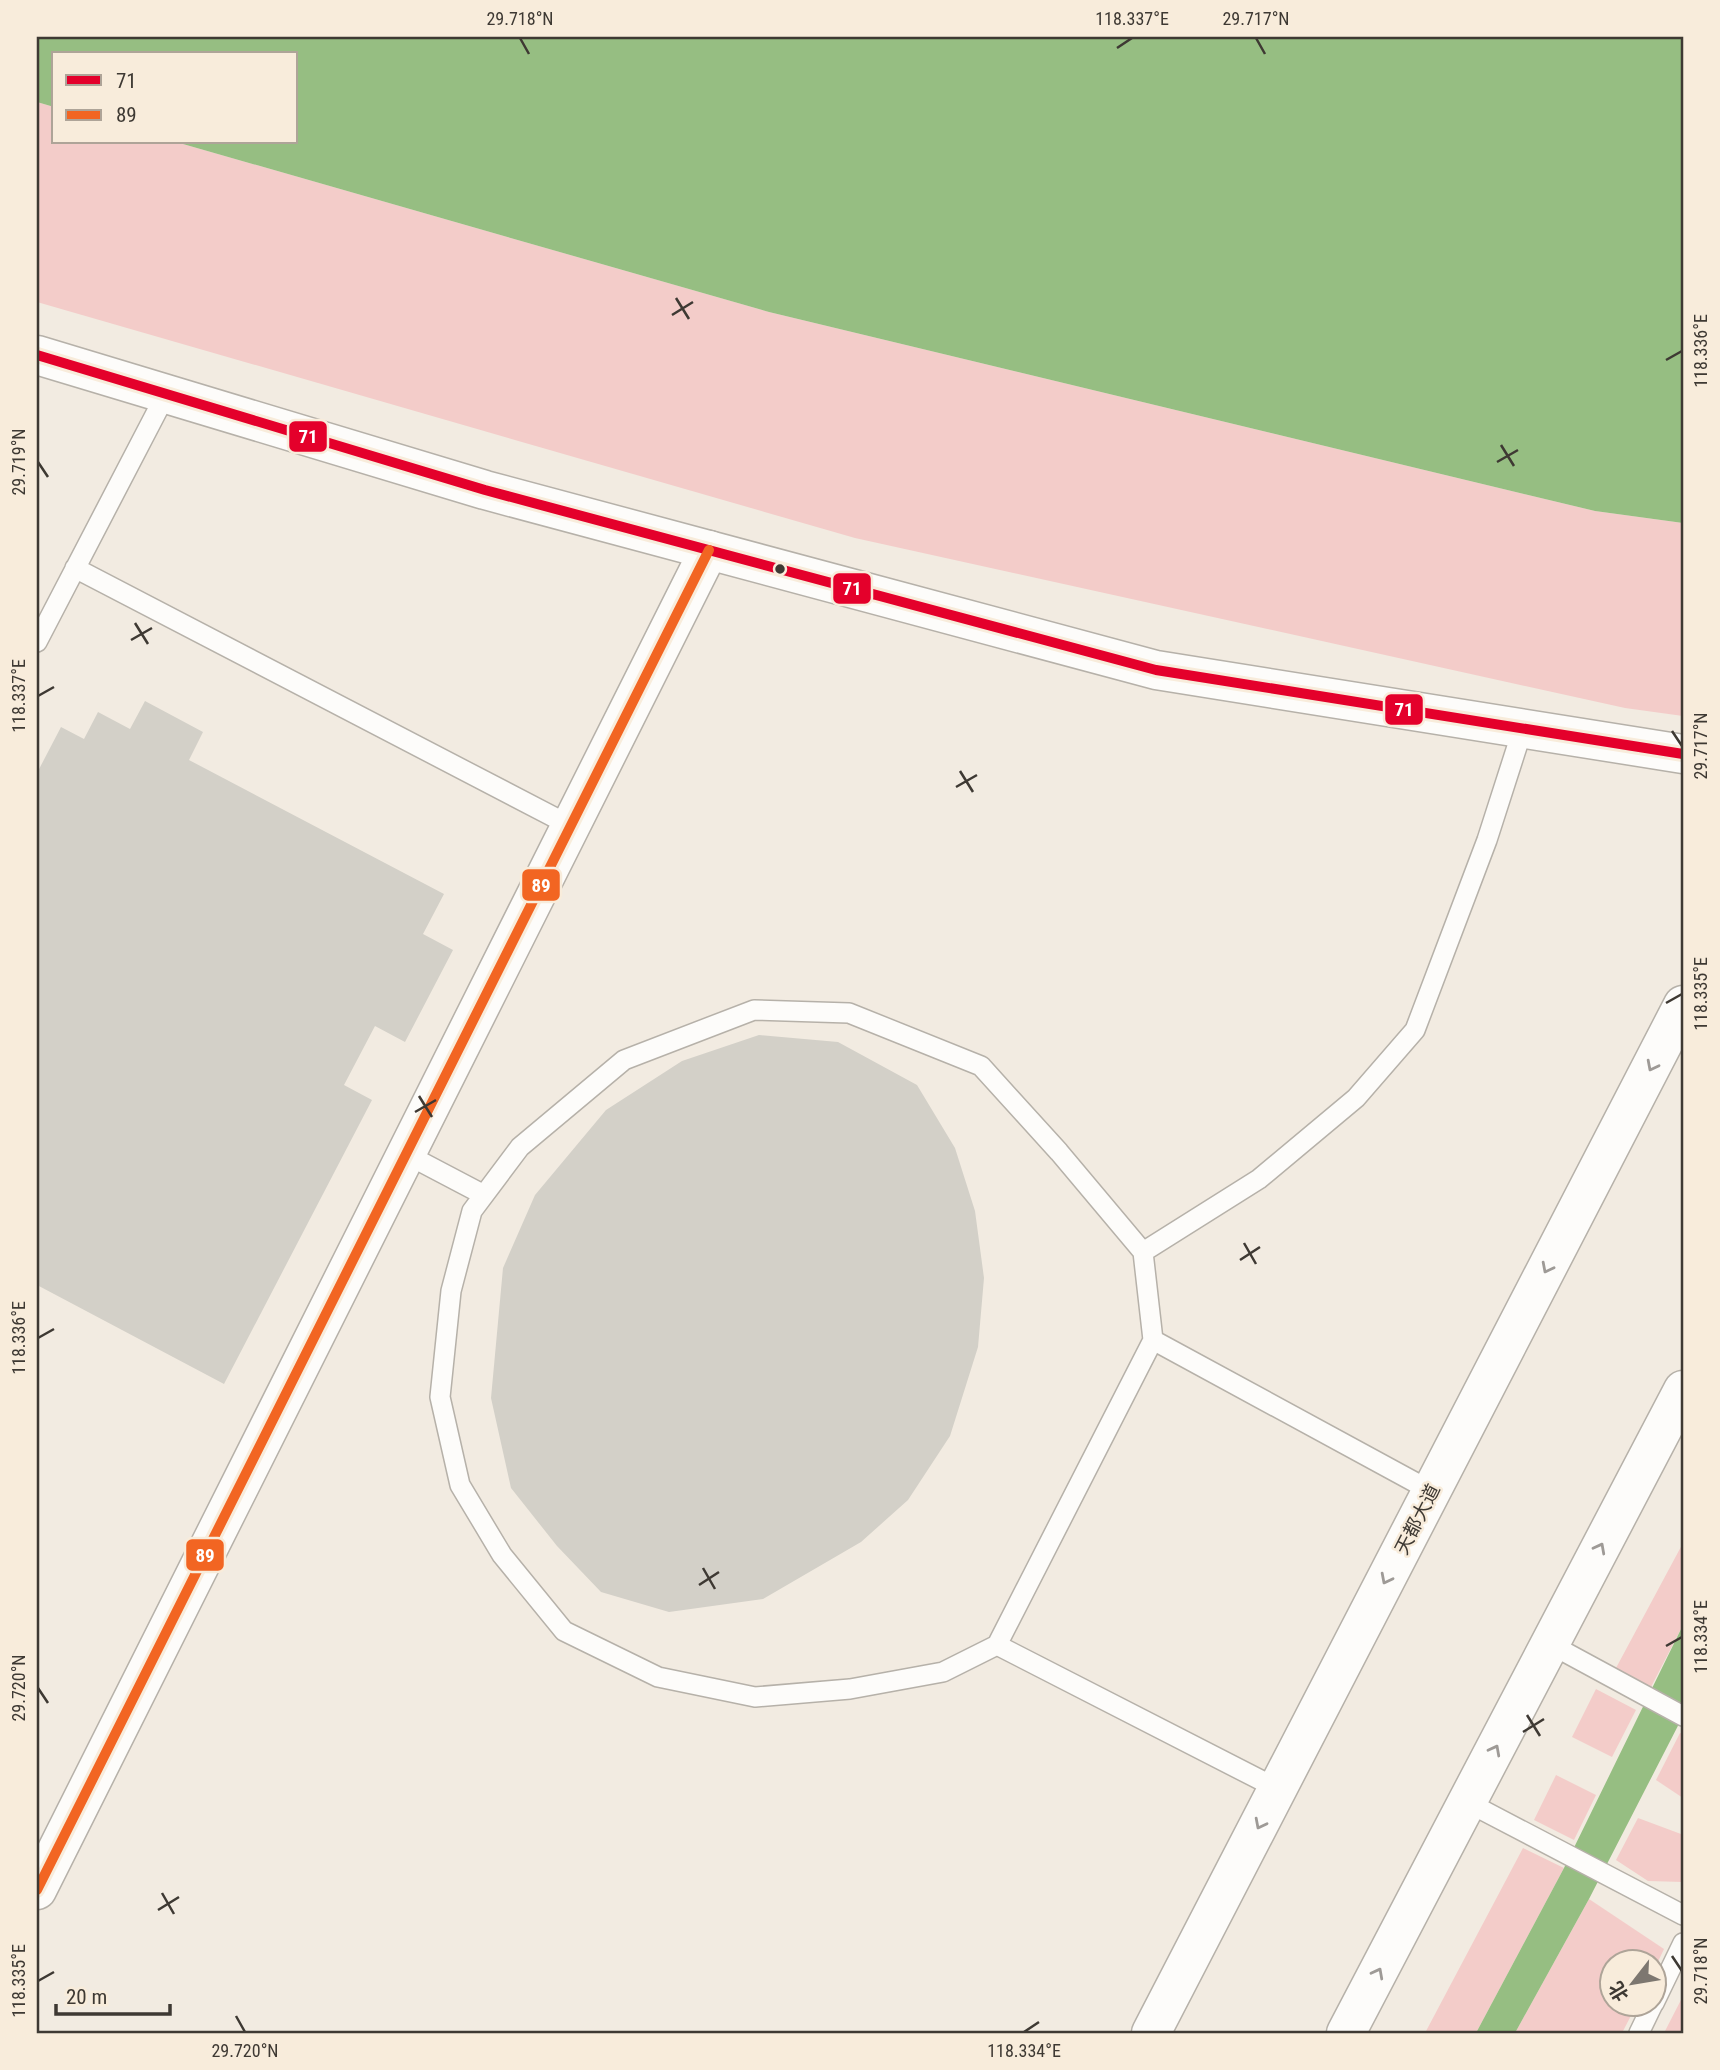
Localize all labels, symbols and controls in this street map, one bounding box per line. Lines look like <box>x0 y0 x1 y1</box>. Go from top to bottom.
text: 29.718°N <box>486 8 554 29</box>
text: 118.337°E <box>1095 8 1169 29</box>
text: 29.717°N <box>1222 8 1290 29</box>
legend <box>52 52 298 144</box>
text: 71 <box>116 69 137 93</box>
text: 89 <box>116 103 137 127</box>
text: 118.336°E <box>1690 314 1711 388</box>
line badge: 71 <box>288 420 328 453</box>
text: 71 <box>298 425 318 448</box>
text: 29.719°N <box>8 428 29 496</box>
unlabelled marker <box>773 562 787 576</box>
line badge: 71 <box>832 572 872 605</box>
text: 71 <box>842 577 862 600</box>
text: 118.337°E <box>8 659 29 733</box>
line badge: 71 <box>1384 693 1424 726</box>
text: 71 <box>1394 698 1414 721</box>
text: 29.717°N <box>1690 712 1711 780</box>
line badge: 89 <box>521 868 561 902</box>
text: 89 <box>531 874 551 897</box>
text: 118.335°E <box>1690 957 1711 1031</box>
one-way arrow <box>1646 1059 1660 1071</box>
one-way arrow <box>1542 1261 1556 1273</box>
text: 118.336°E <box>8 1301 29 1375</box>
street label: 天都大道 <box>1390 1480 1445 1558</box>
line badge: 89 <box>185 1538 225 1572</box>
one-way arrow <box>1592 1543 1606 1555</box>
text: 89 <box>195 1544 215 1567</box>
one-way arrow <box>1381 1571 1395 1584</box>
text: 118.334°E <box>1690 1600 1711 1674</box>
text: 29.720°N <box>8 1654 29 1722</box>
one-way arrow <box>1486 1744 1500 1757</box>
one-way arrow <box>1254 1817 1268 1829</box>
text: 29.718°N <box>1690 1937 1711 2005</box>
text: 118.335°E <box>8 1944 29 2018</box>
north arrow <box>1598 1948 1668 2018</box>
one-way arrow <box>1369 1968 1383 1980</box>
scale bar <box>56 1972 170 2016</box>
text: 北 <box>1604 1977 1634 2006</box>
text: 20 m <box>66 1985 107 2009</box>
text: 29.720°N <box>211 2040 279 2061</box>
text: 118.334°E <box>987 2040 1061 2061</box>

